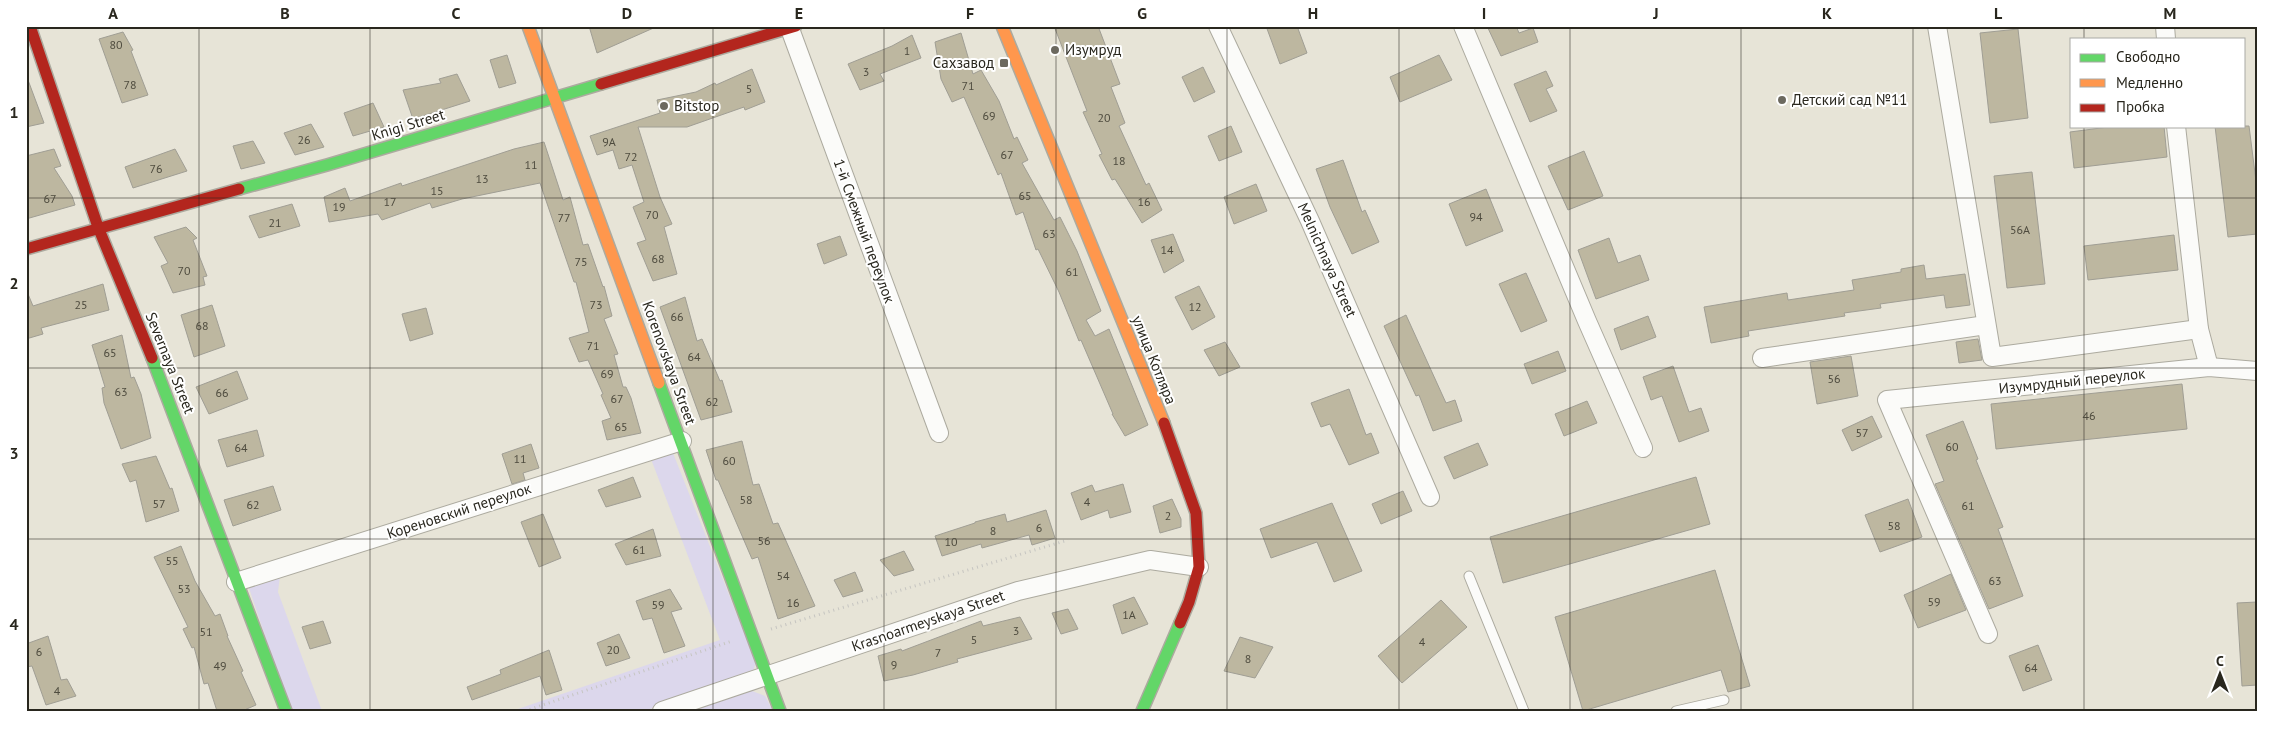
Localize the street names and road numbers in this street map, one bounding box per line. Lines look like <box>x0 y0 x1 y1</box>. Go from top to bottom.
street label: Knigi Street <box>369 104 447 145</box>
street label: 1-й Смежный переулок <box>830 156 900 306</box>
street label: Melnichnaya Street <box>1294 200 1361 320</box>
street label: Korenovskaya Street <box>638 298 701 427</box>
street label: Severnaya Street <box>142 309 199 416</box>
street label: улица Котляра <box>1128 313 1181 407</box>
street label: Изумрудный переулок <box>1998 363 2147 398</box>
street label: Кореновский переулок <box>384 478 534 543</box>
street label: Krasnoarmeyskaya Street <box>849 585 1007 656</box>

